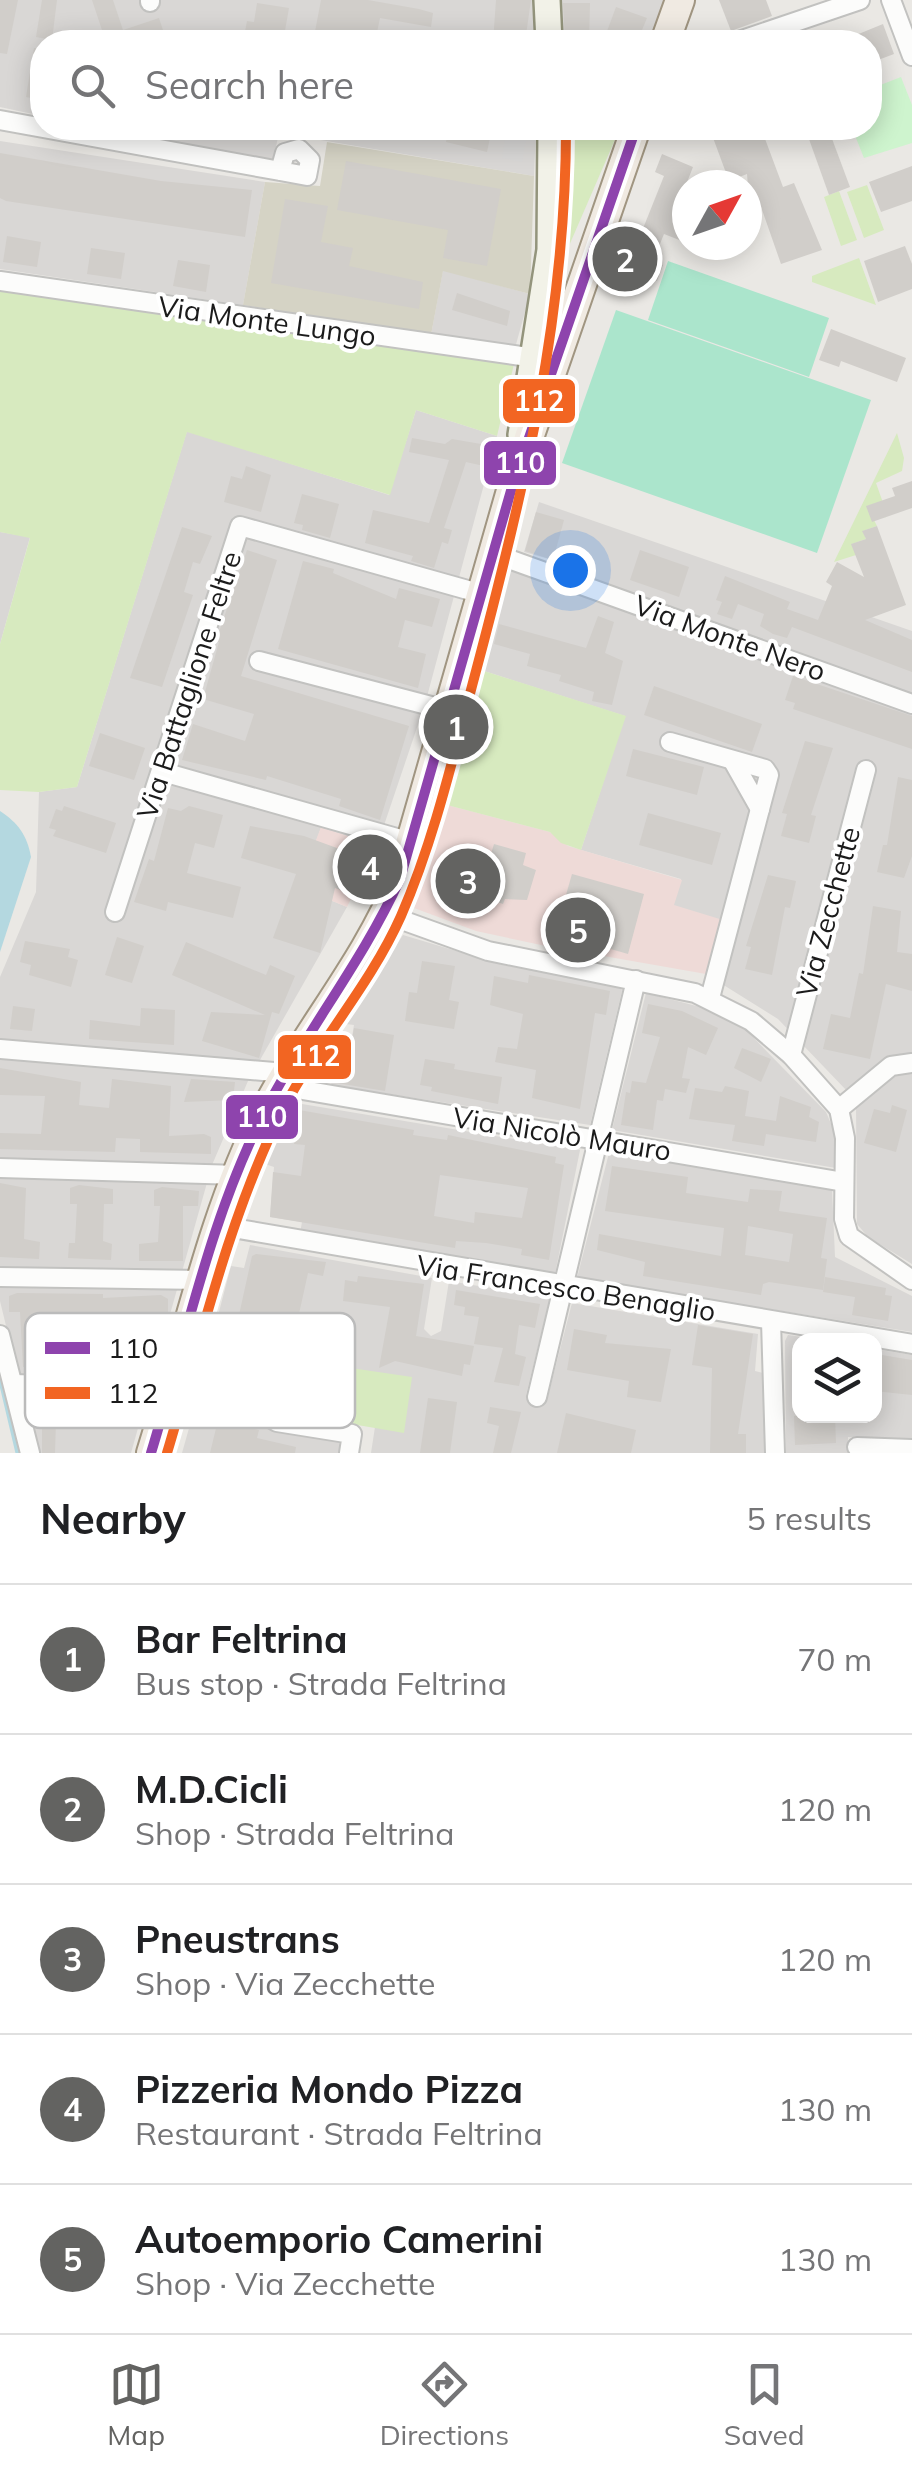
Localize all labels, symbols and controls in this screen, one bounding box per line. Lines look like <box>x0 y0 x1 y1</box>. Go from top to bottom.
search box <box>30 30 882 140</box>
icon: search <box>65 58 120 113</box>
text: Search here <box>145 61 354 109</box>
north arrow <box>672 170 762 260</box>
pin: 2 <box>592 222 658 296</box>
street label: Via Monte Lungo <box>156 288 378 353</box>
line badge: 112 <box>501 377 577 425</box>
text: 112 <box>514 383 564 418</box>
line badge: 110 <box>482 439 558 487</box>
text: 110 <box>495 445 545 480</box>
your location <box>545 545 596 596</box>
street label: Via Battaglione Feltre <box>129 547 248 823</box>
street label: Via Monte Nero <box>630 587 831 688</box>
pin: 1 <box>424 690 488 764</box>
street label: Via Zecchette <box>788 823 867 1001</box>
pin: 4 <box>338 830 402 904</box>
pin: 3 <box>436 844 500 918</box>
pin: 5 <box>546 892 610 968</box>
line badge: 112 <box>276 1033 353 1081</box>
text: 112 <box>290 1038 340 1073</box>
line badge: 110 <box>224 1093 300 1141</box>
text: 110 <box>237 1099 287 1134</box>
street label: Via Nicolò Mauro <box>451 1099 674 1168</box>
street label: Via Francesco Benaglio <box>414 1247 718 1328</box>
legend <box>25 1313 355 1428</box>
text: 110 <box>108 1330 158 1365</box>
map controls <box>792 1333 882 1423</box>
button: layers <box>792 1333 882 1423</box>
text: 112 <box>108 1375 158 1410</box>
text: Nearby <box>40 1492 186 1545</box>
text: 5 results <box>747 1498 872 1538</box>
text: Bar Feltrina <box>135 1615 348 1663</box>
text: 1 <box>63 1639 82 1679</box>
text: 70 m <box>797 1639 872 1679</box>
text: Bus stop · Strada Feltrina <box>135 1663 507 1703</box>
text: M.D.Cicli <box>135 1765 288 1813</box>
text: 2 <box>63 1789 82 1829</box>
text: 120 m <box>778 1789 872 1829</box>
text: Shop · Strada Feltrina <box>135 1813 455 1853</box>
text: Pneustrans <box>135 1915 340 1963</box>
text: 3 <box>63 1939 82 1979</box>
text: 120 m <box>778 1939 872 1979</box>
text: Shop · Via Zecchette <box>135 1963 436 2003</box>
text: Pizzeria Mondo Pizza <box>135 2065 523 2113</box>
text: 4 <box>63 2089 82 2129</box>
text: 130 m <box>778 2089 872 2129</box>
text: Restaurant · Strada Feltrina <box>135 2113 543 2153</box>
text: Autoemporio Camerini <box>135 2215 543 2263</box>
text: 5 <box>63 2239 82 2279</box>
text: 130 m <box>778 2239 872 2279</box>
text: Shop · Via Zecchette <box>135 2263 436 2303</box>
tab: Map <box>107 2357 165 2452</box>
tab: Directions <box>380 2357 509 2452</box>
tab: Saved <box>724 2357 805 2452</box>

